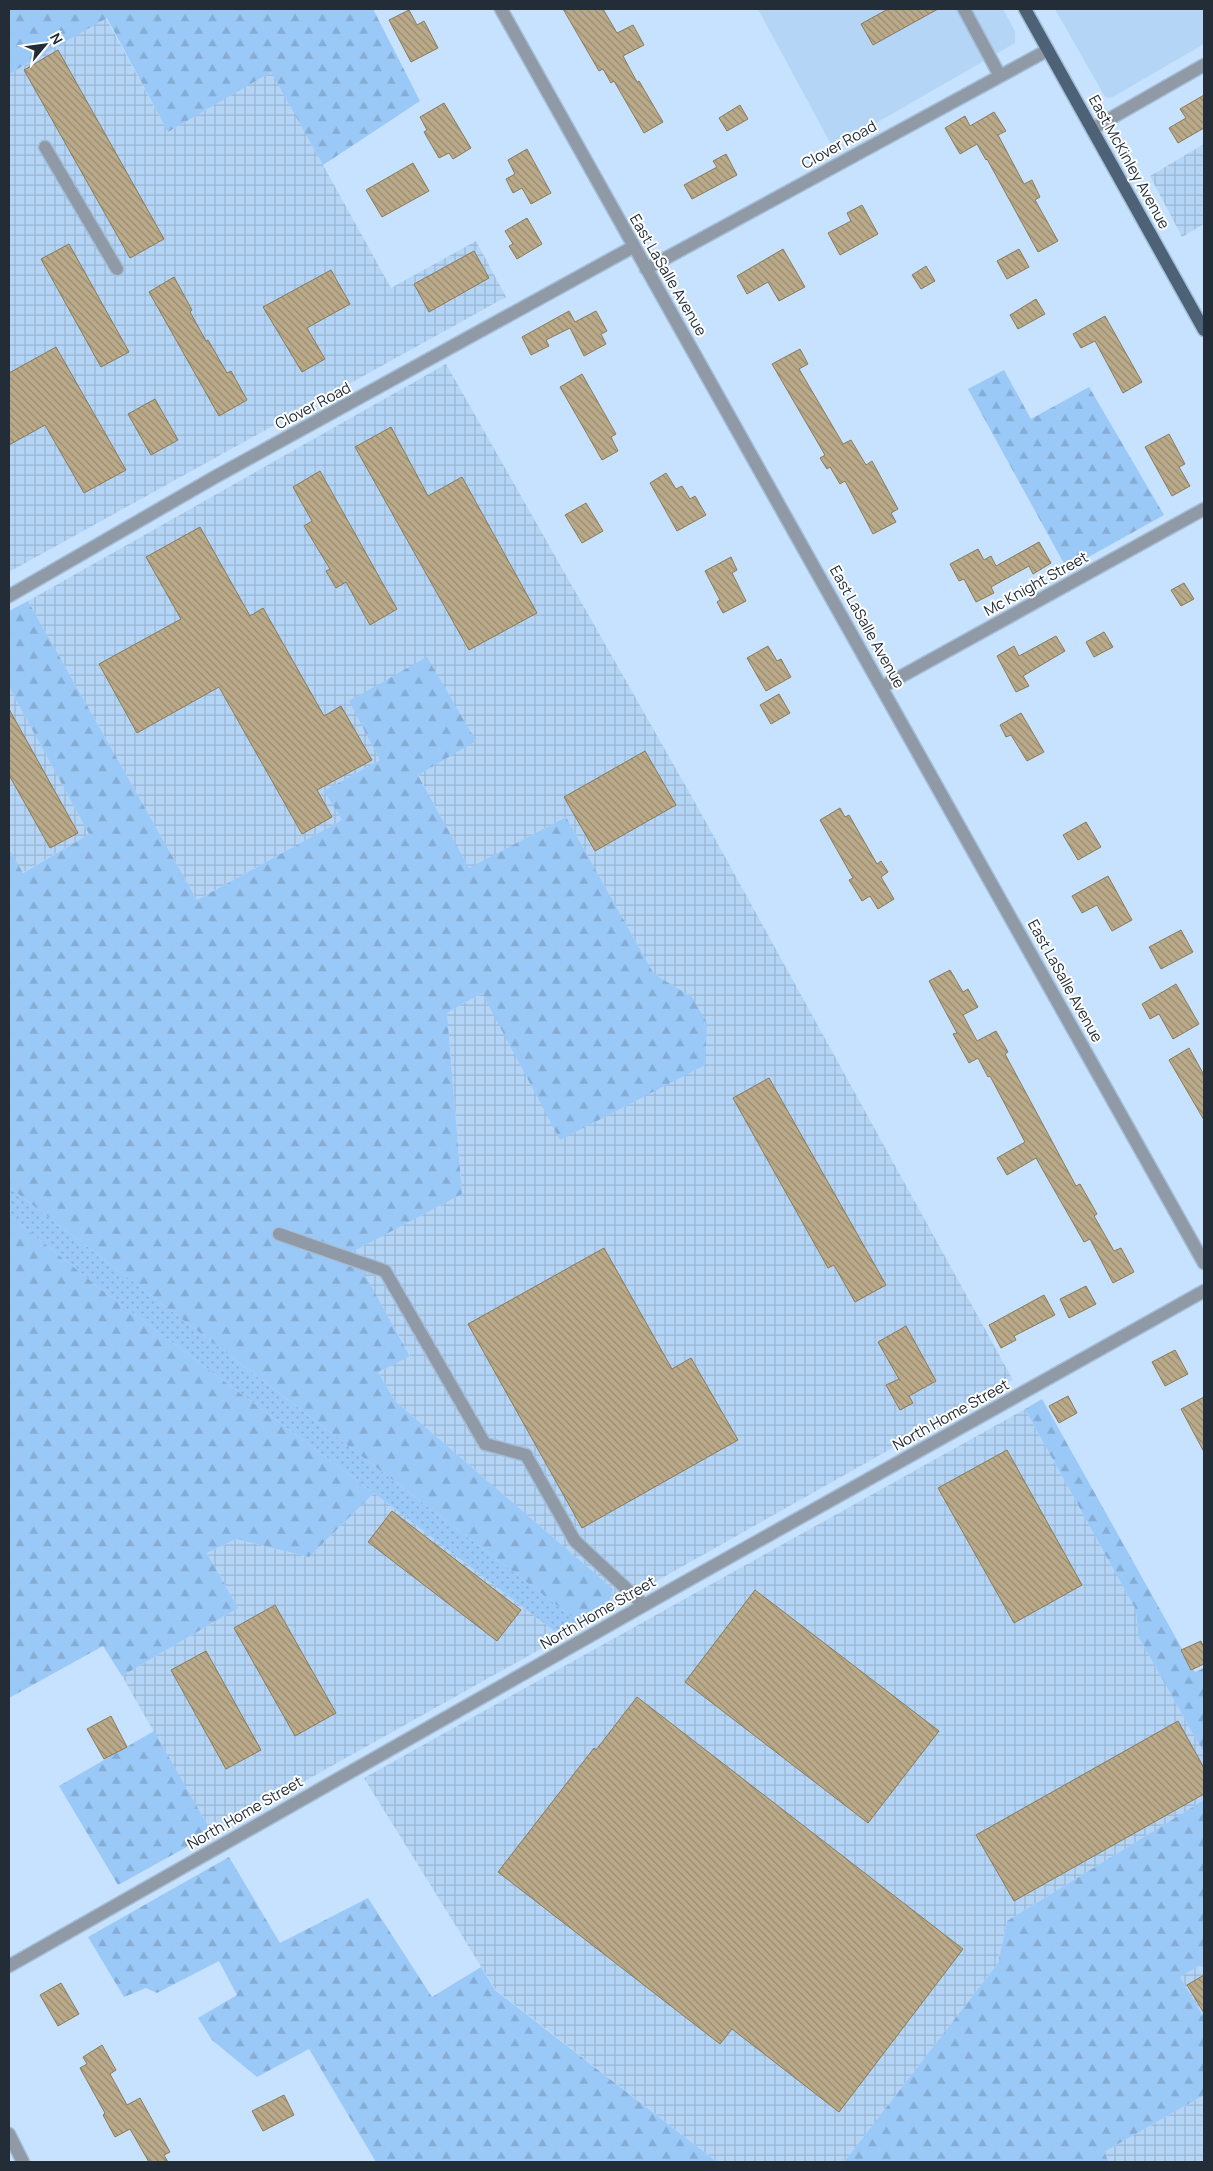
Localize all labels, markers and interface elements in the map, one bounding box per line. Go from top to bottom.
north arrow [20,20,70,70]
text: N [46,29,68,47]
street label: East McKinley Avenue [1084,91,1175,233]
street label: Clover Road [797,115,880,174]
street label: East LaSalle Avenue [625,210,712,340]
street label: Clover Road [271,377,354,434]
street label: Mc Knight Street [980,546,1092,621]
street label: East LaSalle Avenue [825,562,910,692]
street label: East LaSalle Avenue [1023,916,1108,1046]
street label: North Home Street [889,1374,1013,1455]
street label: North Home Street [536,1571,659,1654]
street label: North Home Street [183,1771,306,1854]

